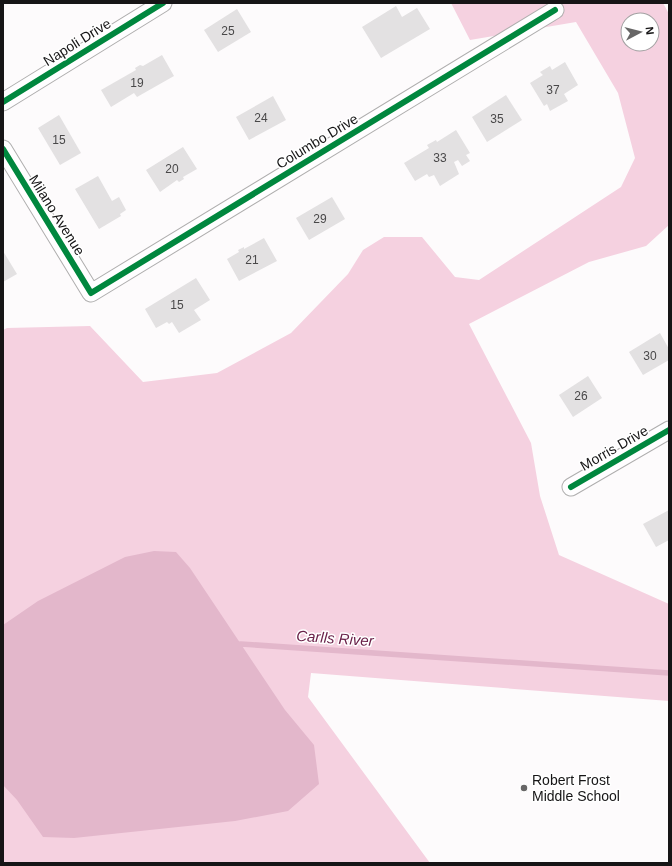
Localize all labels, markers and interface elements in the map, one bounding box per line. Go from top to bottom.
north arrow [620,12,660,52]
street label: Napoli Drive [40,15,114,69]
house number: 25 [221,24,235,38]
text: N [643,26,656,36]
house number: 19 [130,76,144,90]
house number: 37 [546,83,560,97]
street label: Columbo Drive [273,110,361,172]
house number: 24 [254,111,268,125]
house number: 35 [490,112,504,126]
house number: 15 [52,133,66,147]
house number: 33 [433,151,447,165]
house number: 20 [165,162,179,176]
street label: Milano Avenue [26,172,88,258]
house number: 29 [313,212,327,226]
house number: 21 [245,253,259,267]
house number: 15 [170,298,184,312]
house number: 30 [643,349,657,363]
house number: 26 [574,389,588,403]
street label: Morris Drive [577,422,651,474]
water label: Carlls River [296,627,375,649]
place label: Robert Frost Middle School [532,772,620,804]
marker: Robert Frost Middle School [519,783,529,793]

